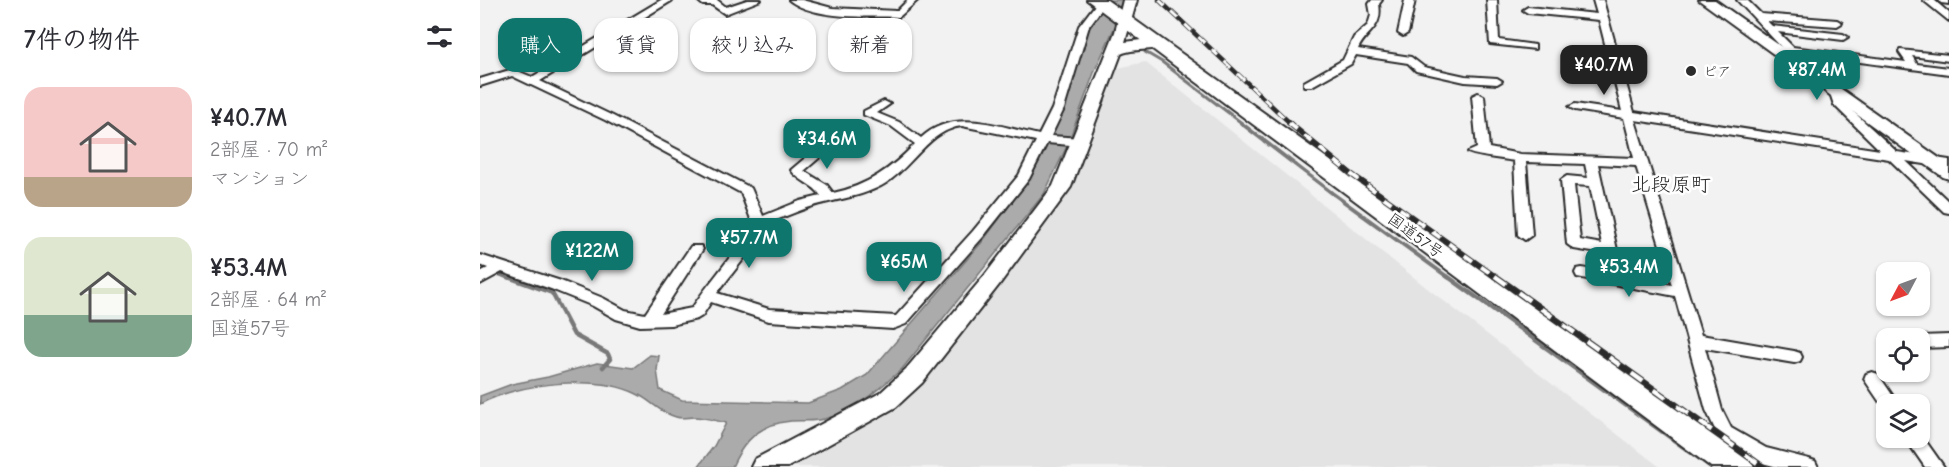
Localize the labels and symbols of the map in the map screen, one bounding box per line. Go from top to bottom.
pin: ¥40.7M [1555,45,1653,96]
pin: ¥87.4M [1768,50,1866,101]
place label: ピア [1703,63,1731,80]
marker: ピア [1684,64,1698,78]
pin: ¥34.6M [778,119,876,170]
district label: 北段原町 [1631,173,1711,196]
street label: 国道57号 [1384,210,1447,262]
pin: ¥57.7M [700,218,798,269]
pin: ¥122M [550,231,634,282]
pin: ¥65M [868,242,940,293]
pin: ¥53.4M [1580,247,1678,298]
north arrow [1876,262,1930,316]

